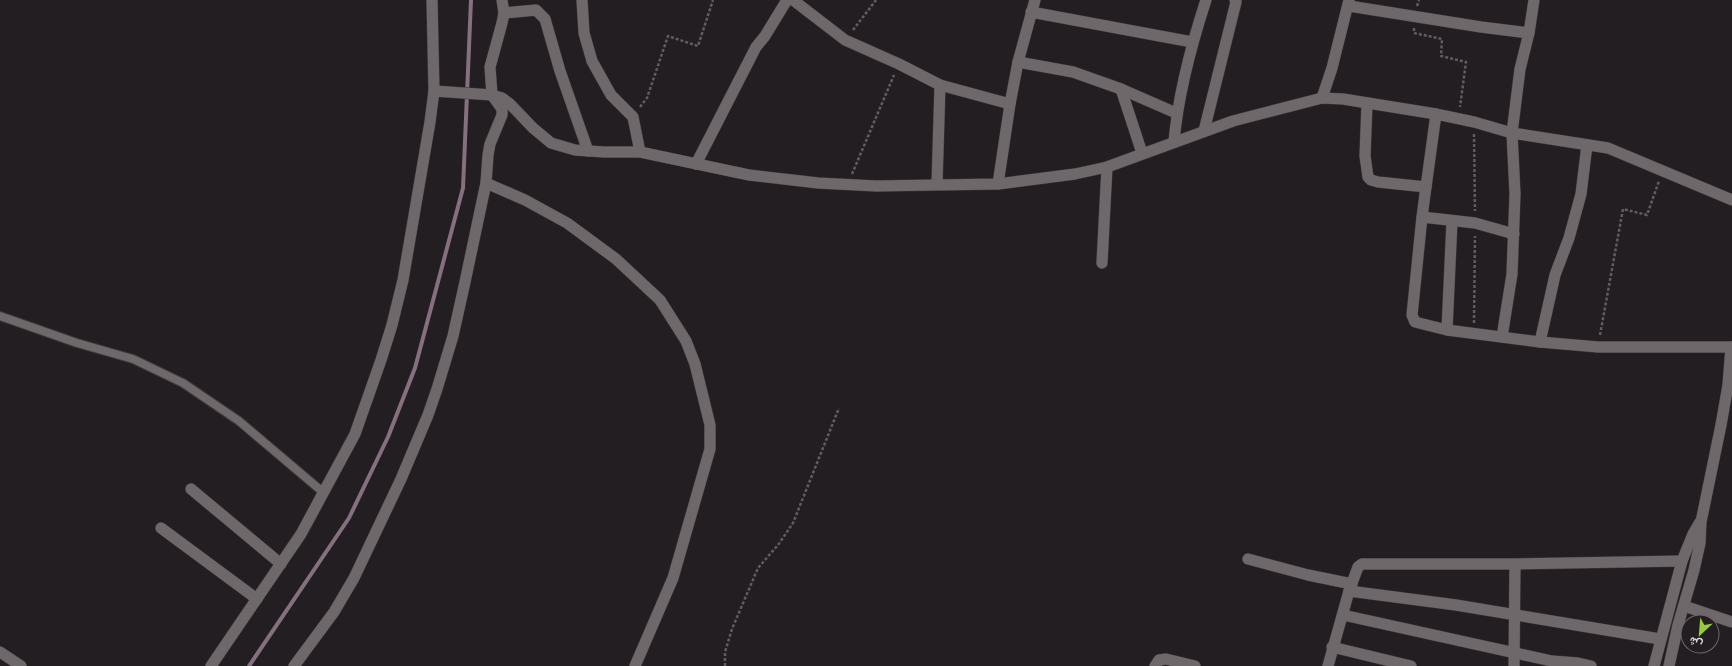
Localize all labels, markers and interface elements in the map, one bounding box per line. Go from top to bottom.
north arrow [1680,614,1720,654]
text: ش [1687,633,1705,652]

